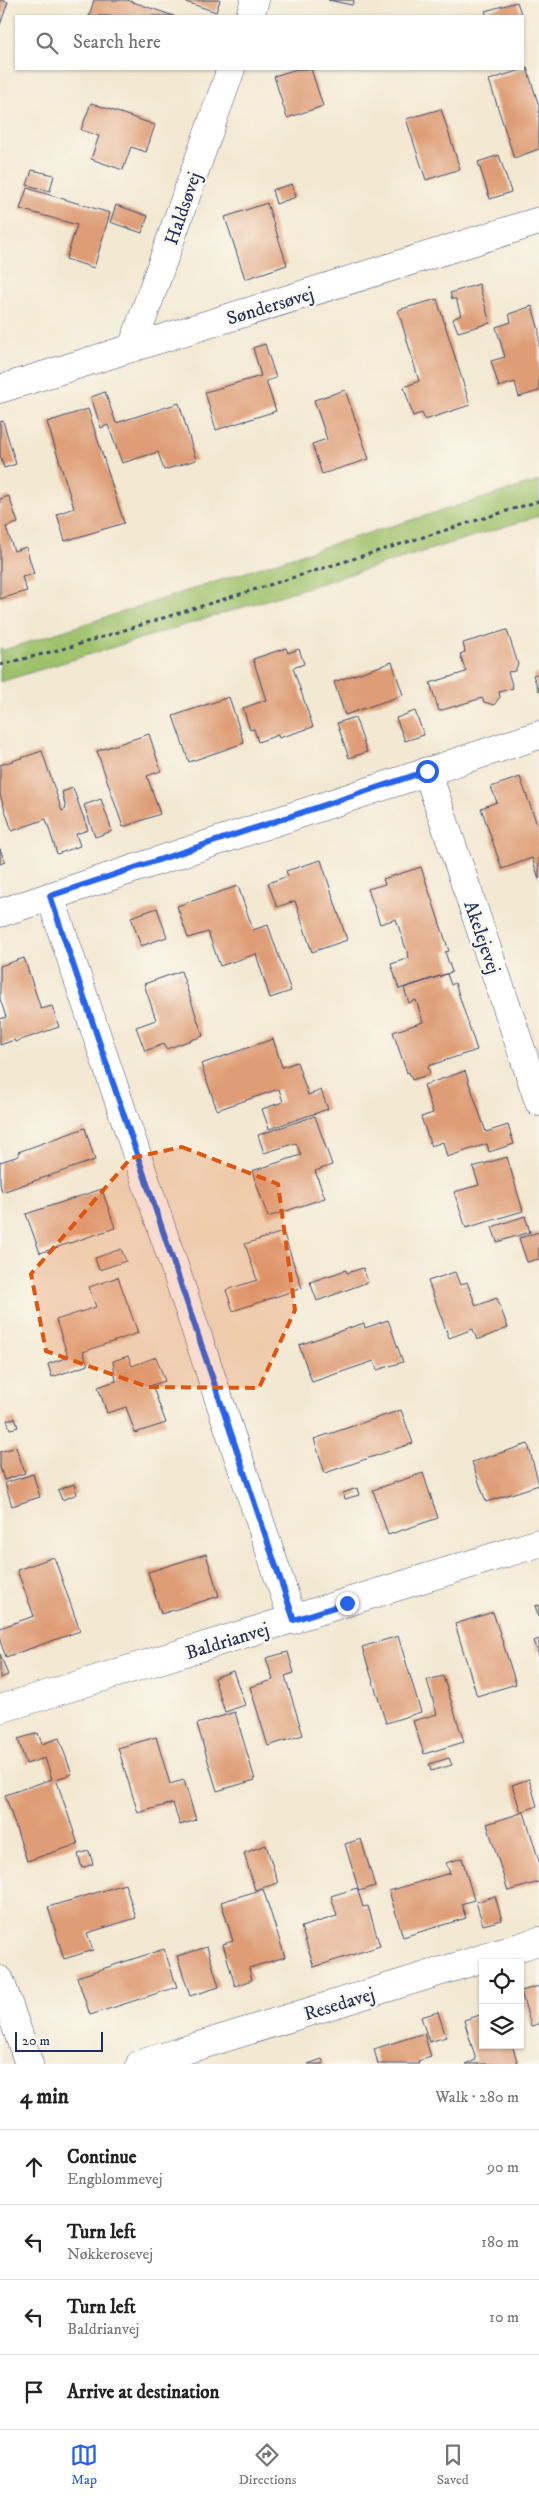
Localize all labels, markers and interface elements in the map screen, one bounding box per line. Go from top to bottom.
search box [15,15,524,70]
icon: search [33,29,61,57]
text: Search here [73,31,161,54]
street label: Haldsøvej [160,169,207,248]
street label: Søndersøvej [224,282,317,331]
route start [416,760,439,783]
street label: Akelejevej [458,898,505,977]
route end [336,1592,359,1615]
street label: Baldrianvej [183,1618,272,1665]
map controls [479,1959,524,2049]
button: locate [479,1959,524,2004]
street label: Resedavej [301,1983,378,2026]
button: layers [479,2004,524,2049]
scale bar [15,2029,102,2052]
text: 20 m [22,2032,50,2050]
text: 4 min [20,2084,69,2110]
text: Walk · 280 m [435,2087,519,2107]
text: Continue [67,2146,137,2169]
icon: ahead [20,2153,48,2181]
text: 90 m [487,2157,519,2177]
text: Engblommevej [67,2169,163,2189]
text: Turn left [67,2221,136,2244]
icon: left [20,2228,48,2256]
text: 180 m [481,2232,519,2252]
text: Nøkkerosevej [67,2244,153,2264]
text: Turn left [67,2296,136,2319]
icon: left [20,2303,48,2331]
text: 10 m [489,2307,519,2327]
text: Baldrianvej [67,2319,139,2339]
icon: arrive [20,2378,48,2406]
text: Arrive at destination [67,2381,219,2404]
tab: Map [70,2441,98,2489]
tab: Directions [238,2441,296,2489]
tab: Saved [437,2441,469,2489]

